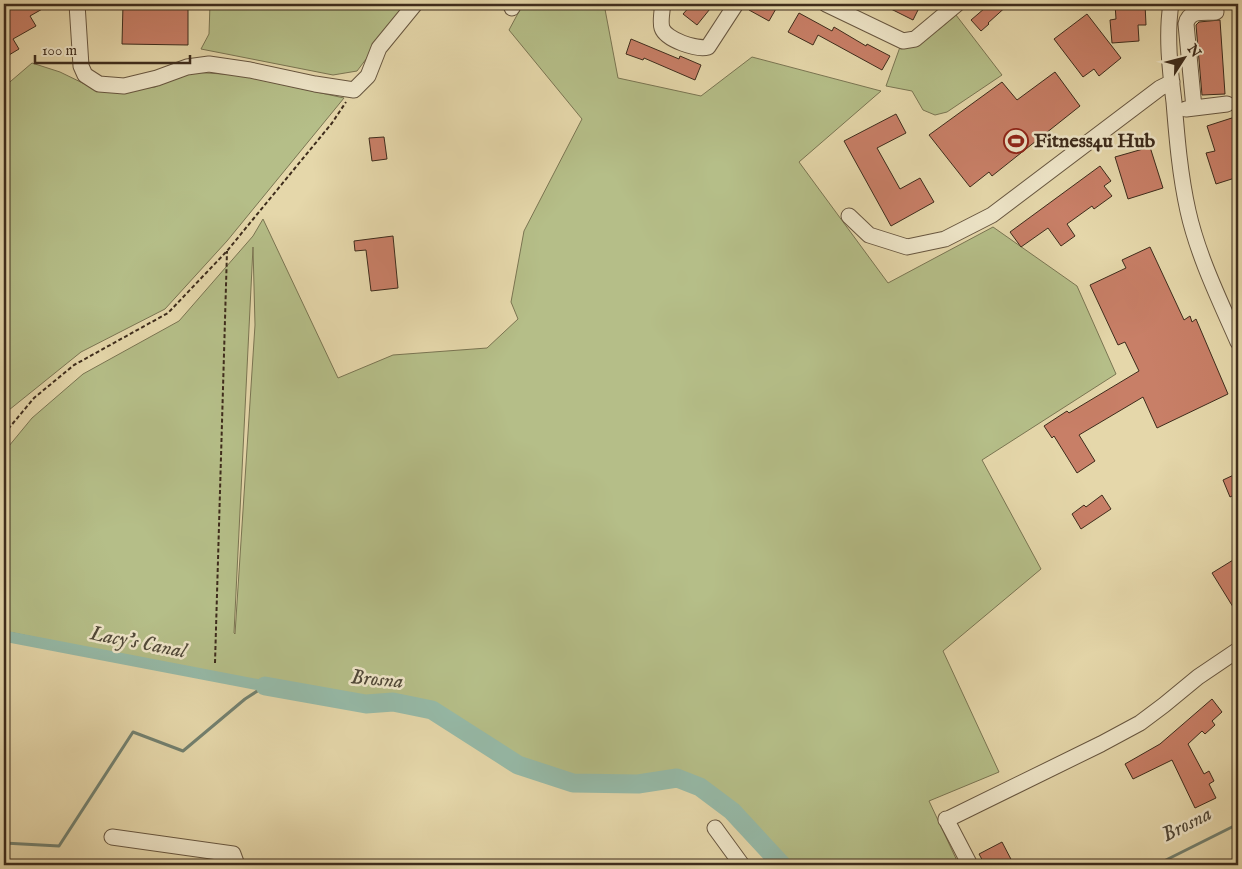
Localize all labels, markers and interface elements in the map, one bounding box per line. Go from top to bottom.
scale bar [35,32,190,64]
north arrow [1160,32,1210,82]
text: N [1182,40,1205,61]
text: 100 m [42,41,78,60]
sports icon: Fitness4u Hub [1003,128,1029,154]
place label: Fitness4u Hub [1034,129,1156,154]
water label: Lacy's Canal [87,620,190,666]
water label: Brosna [349,664,405,696]
water label: Brosna [1157,801,1217,849]

